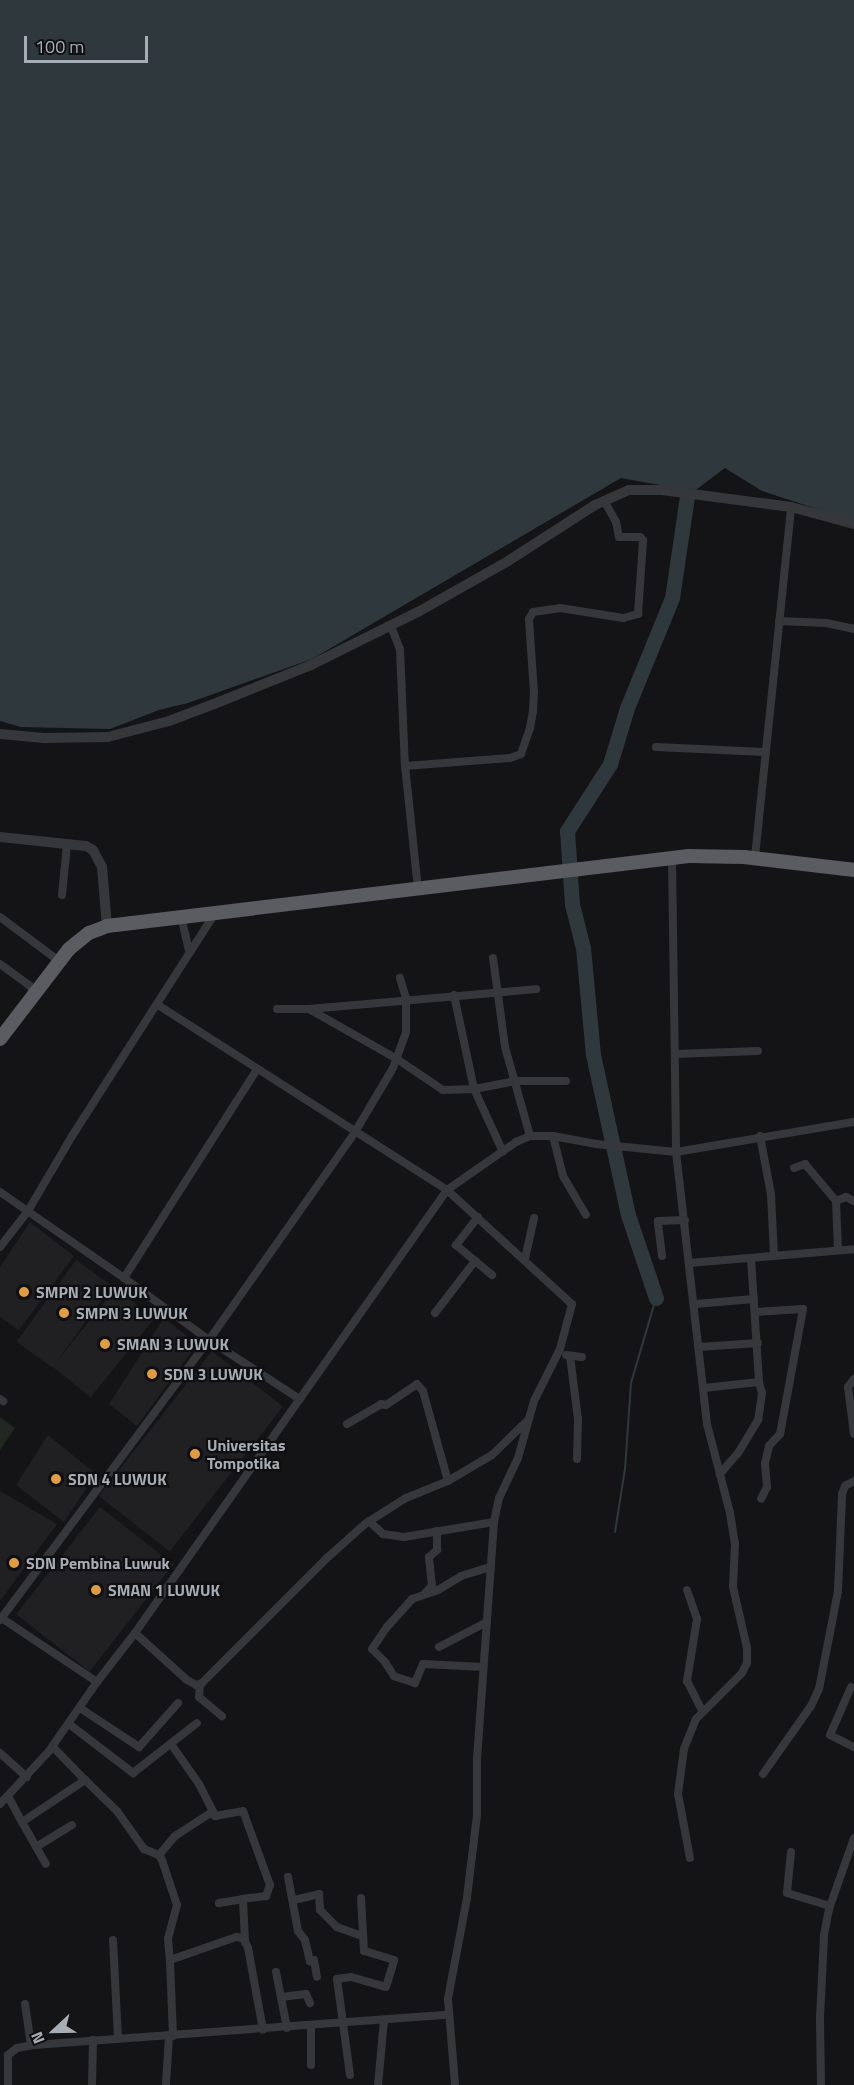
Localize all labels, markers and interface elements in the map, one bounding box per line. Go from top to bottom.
scale bar [27,24,152,62]
text: 100 m [35,33,84,60]
place label: SMPN 2 LUWUK [36,1282,148,1302]
marker: SMPN 2 LUWUK [17,1285,31,1299]
place label: SMPN 3 LUWUK [76,1303,188,1323]
marker: SMPN 3 LUWUK [57,1306,71,1320]
place label: SMAN 3 LUWUK [117,1334,229,1354]
marker: SMAN 3 LUWUK [98,1337,112,1351]
place label: SDN 3 LUWUK [164,1364,263,1384]
marker: SDN 3 LUWUK [145,1367,159,1381]
place label: Universitas Tompotika [207,1435,286,1473]
marker: Universitas Tompotika [188,1447,202,1461]
place label: SDN 4 LUWUK [68,1469,167,1489]
marker: SDN 4 LUWUK [49,1472,63,1486]
place label: SDN Pembina Luwuk [26,1553,170,1573]
marker: SDN Pembina Luwuk [7,1556,21,1570]
place label: SMAN 1 LUWUK [108,1580,220,1600]
marker: SMAN 1 LUWUK [89,1583,103,1597]
north arrow [24,2001,84,2061]
text: N [24,2028,51,2047]

